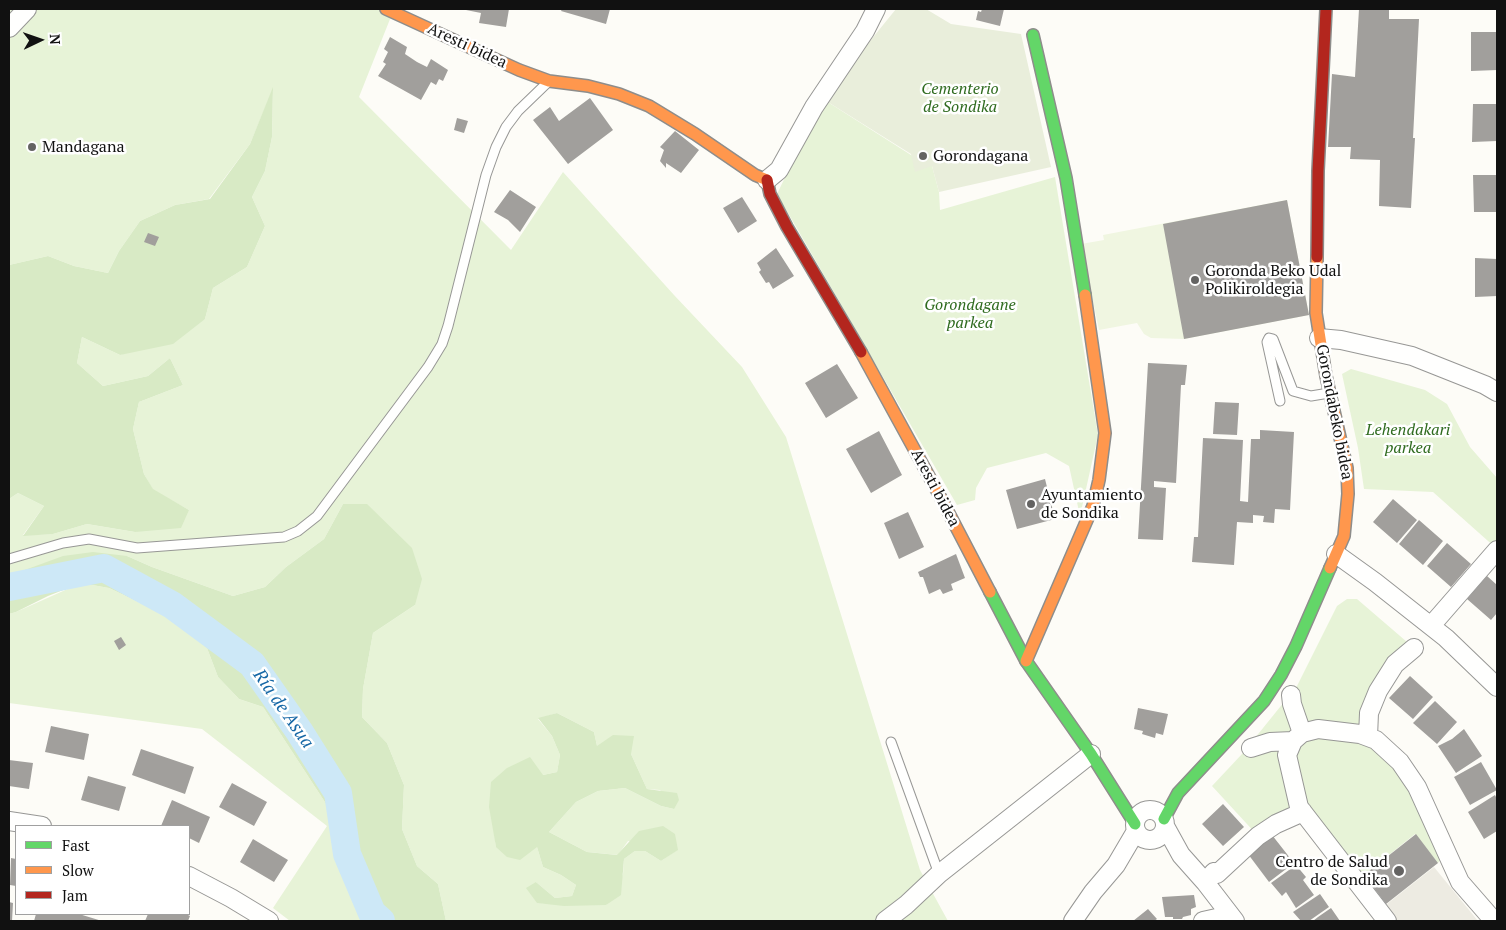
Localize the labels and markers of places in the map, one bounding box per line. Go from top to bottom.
place label: Mandagana [42,137,124,157]
marker: Mandagana [26,141,38,153]
place label: Gorondagana [933,146,1028,166]
marker: Gorondagana [917,150,929,162]
place label: Goronda Beko Udal Polikiroldegia [1205,261,1341,299]
marker: Goronda Beko Udal Polikiroldegia [1189,274,1201,286]
place label: Ayuntamiento de Sondika [1041,485,1143,523]
marker: Ayuntamiento de Sondika [1025,498,1037,510]
place label: Centro de Salud de Sondika [1275,852,1388,890]
marker: Centro de Salud de Sondika [1392,864,1406,878]

